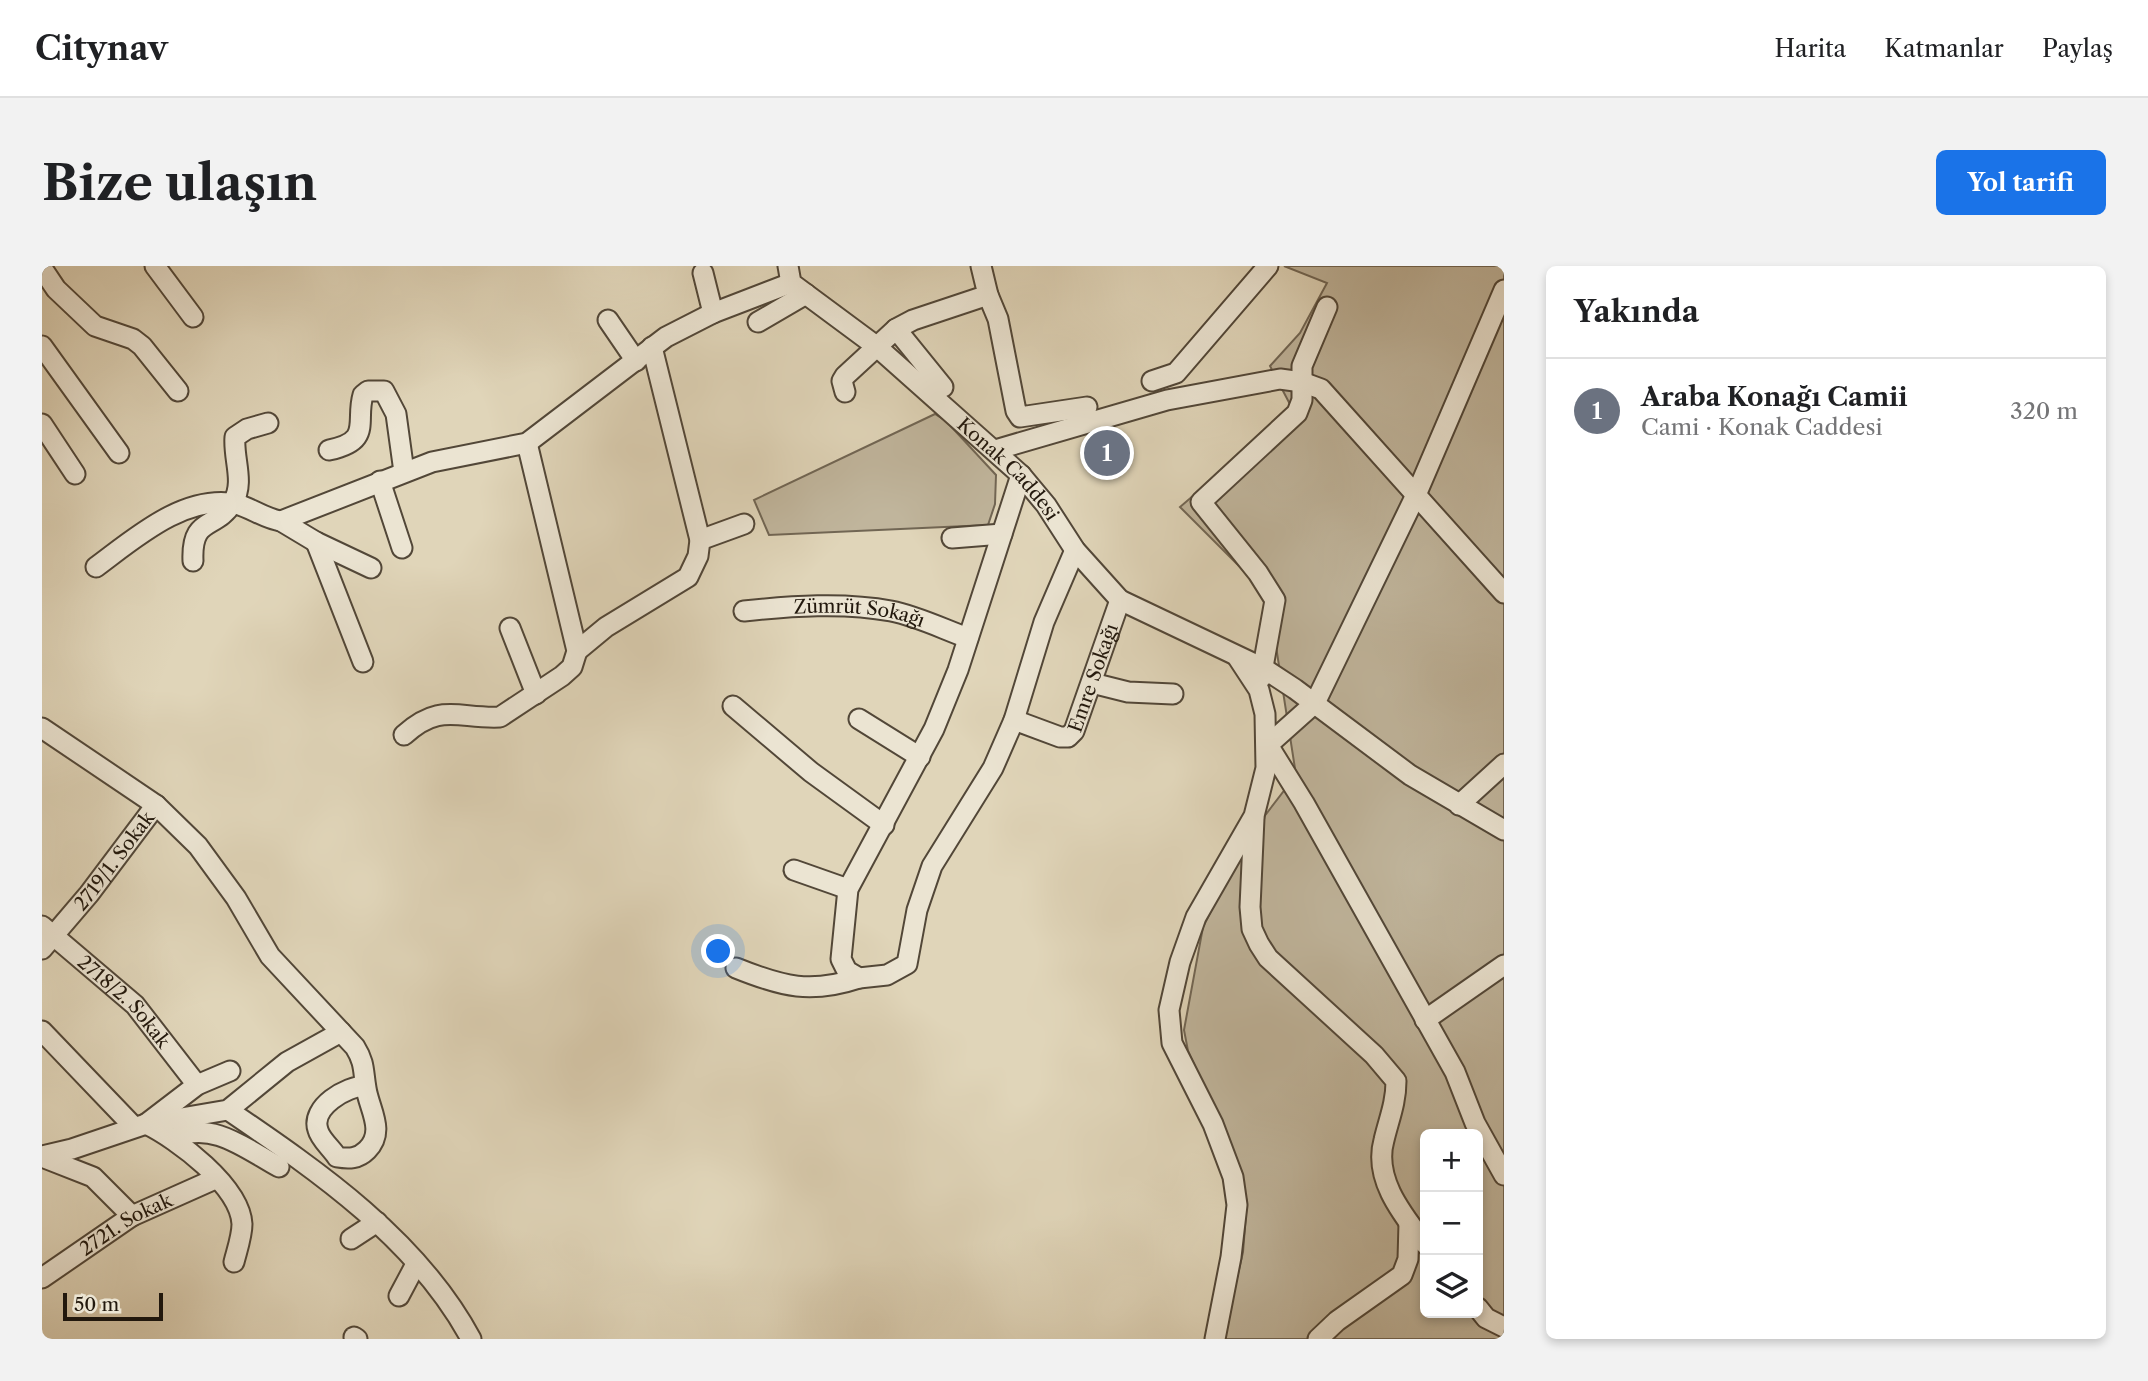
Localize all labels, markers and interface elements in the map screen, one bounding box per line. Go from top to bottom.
text: Citynav [35,28,168,69]
text: Harita [1775,34,1846,63]
text: Katmanlar [1884,34,2004,63]
text: Paylaş [2042,34,2113,63]
button: Yol tarifi [1936,150,2106,215]
text: Bize ulaşın [42,152,317,213]
text: Yakında [1574,293,1699,330]
text: Araba Konağı Camii [1641,381,1908,413]
text: 1 [1592,397,1602,425]
text: 320 m [2010,397,2078,425]
street label: Konak Caddesi [953,412,1064,525]
text: Cami · Konak Caddesi [1641,413,1882,441]
pin: 1 [1084,427,1130,479]
street label: Zümrüt Sokağı [793,594,928,632]
street label: Emre Sokağı [1063,620,1122,735]
street label: 2719/1. Sokak [69,806,159,915]
your location [701,934,735,968]
street label: 2718/2. Sokak [73,950,176,1053]
map controls [1420,1129,1483,1318]
button: + [1420,1129,1483,1192]
street label: 2721. Sokak [75,1188,177,1260]
button: − [1420,1192,1483,1255]
button: layers [1420,1255,1483,1318]
scale bar [63,1290,163,1322]
text: 50 m [74,1293,119,1316]

